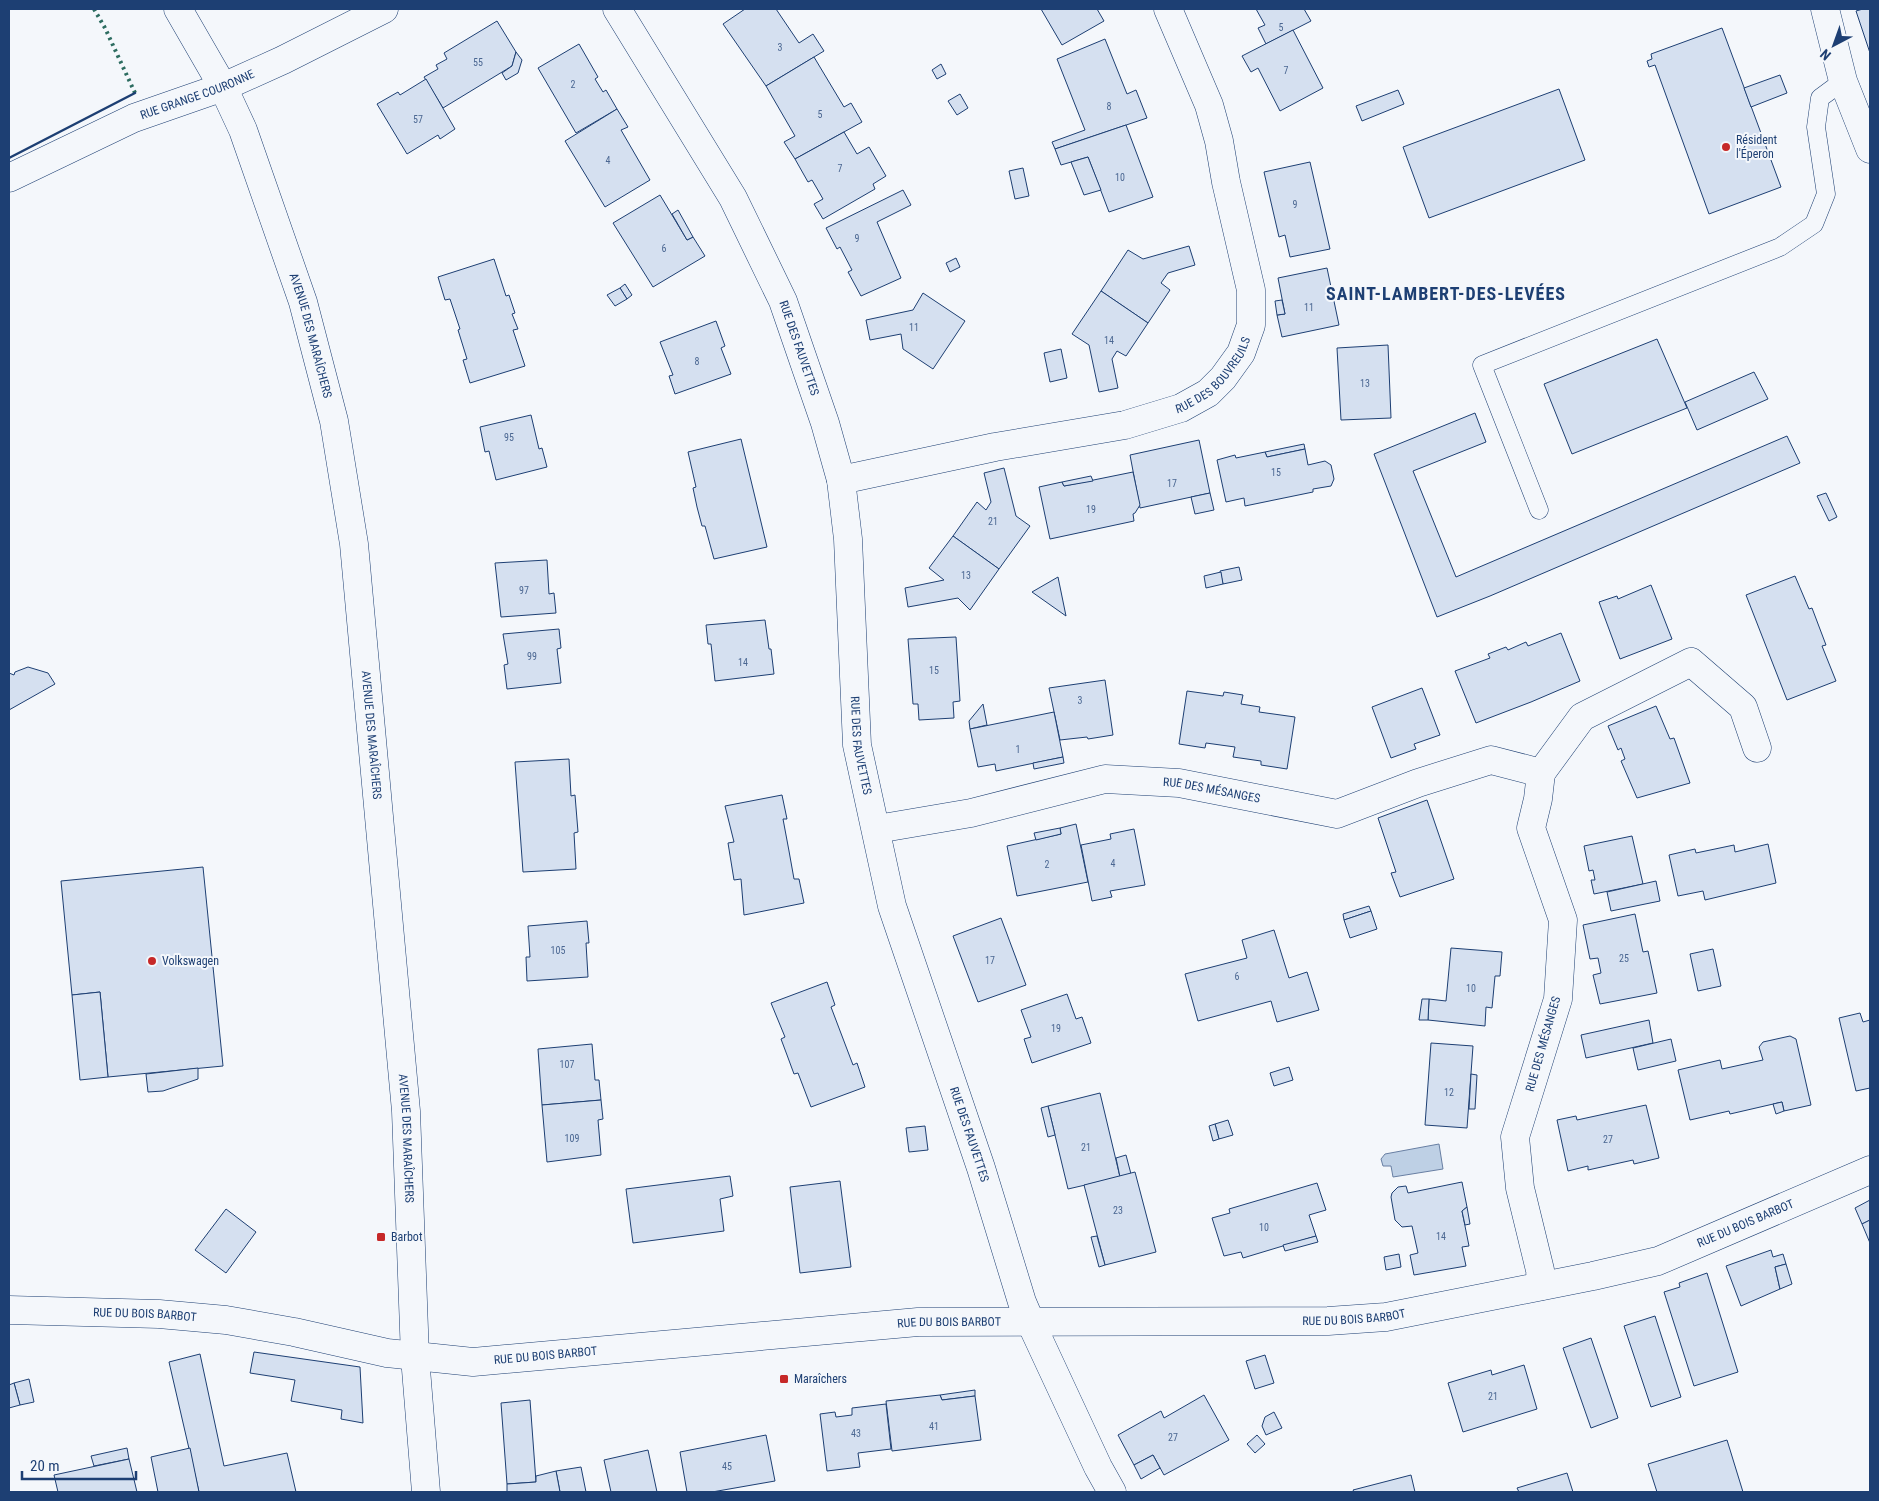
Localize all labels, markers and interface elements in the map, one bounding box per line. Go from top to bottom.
north arrow [1809,20,1859,70]
house number: 5 [1279,22,1284,33]
house number: 3 [778,42,783,53]
text: N [1817,46,1834,64]
house number: 55 [473,57,483,68]
house number: 7 [1284,65,1289,76]
street label: RUE GRANGE COURONNE [138,67,256,122]
house number: 2 [571,79,576,90]
house number: 8 [1107,101,1112,112]
house number: 5 [818,109,823,120]
house number: 57 [413,114,423,125]
place label: Résident l'Éperon [1736,133,1778,161]
marker: Résident l'Éperon [1720,141,1732,153]
house number: 4 [606,155,611,166]
house number: 7 [838,163,843,174]
house number: 10 [1115,172,1125,183]
house number: 9 [1293,199,1298,210]
house number: 9 [855,233,860,244]
house number: 6 [662,243,667,254]
street label: AVENUE DES MARAÎCHERS [286,271,335,399]
district label: SAINT-LAMBERT-DES-LEVÉES [1326,283,1566,304]
street label: RUE DES FAUVETTES [776,299,822,397]
house number: 11 [1304,302,1314,313]
house number: 11 [909,322,919,333]
house number: 14 [1104,335,1114,346]
street label: RUE DES BOUVREUILS [1174,335,1253,416]
house number: 8 [695,356,700,367]
house number: 13 [1360,378,1370,389]
house number: 95 [504,432,514,443]
house number: 15 [1271,467,1281,478]
house number: 17 [1167,478,1177,489]
house number: 19 [1086,504,1096,515]
house number: 21 [988,516,998,527]
house number: 13 [961,570,971,581]
house number: 97 [519,585,529,596]
house number: 99 [527,651,537,662]
house number: 14 [738,657,748,668]
house number: 15 [929,665,939,676]
street label: AVENUE DES MARAÎCHERS [359,670,384,800]
house number: 3 [1078,695,1083,706]
street label: RUE DES FAUVETTES [848,696,875,796]
house number: 1 [1016,744,1020,755]
street label: RUE DES MÉSANGES [1163,775,1261,806]
house number: 4 [1111,858,1116,869]
house number: 2 [1045,859,1050,870]
house number: 105 [551,945,565,956]
house number: 25 [1619,953,1629,964]
place label: Volkswagen [162,954,219,968]
marker: Volkswagen [146,955,158,967]
house number: 17 [985,955,995,966]
house number: 6 [1235,971,1240,982]
house number: 10 [1466,983,1476,994]
street label: RUE DES MÉSANGES [1522,994,1563,1093]
house number: 19 [1051,1023,1061,1034]
house number: 107 [560,1059,574,1070]
street label: AVENUE DES MARAÎCHERS [396,1073,416,1203]
street label: RUE DES FAUVETTES [947,1085,992,1184]
house number: 12 [1444,1087,1454,1098]
house number: 109 [565,1133,579,1144]
house number: 27 [1603,1134,1613,1145]
house number: 21 [1081,1142,1091,1153]
street label: RUE DU BOIS BARBOT [1695,1197,1796,1250]
house number: 23 [1113,1205,1123,1216]
house number: 10 [1259,1222,1269,1233]
place label: Barbot [391,1230,423,1244]
marker: Barbot [375,1231,387,1243]
house number: 14 [1436,1231,1446,1242]
street label: RUE DU BOIS BARBOT [93,1305,197,1324]
street label: RUE DU BOIS BARBOT [1302,1306,1407,1328]
street label: RUE DU BOIS BARBOT [897,1315,1001,1331]
street label: RUE DU BOIS BARBOT [493,1344,598,1367]
place label: Maraîchers [794,1372,847,1386]
marker: Maraîchers [778,1373,790,1385]
house number: 21 [1488,1391,1498,1402]
house number: 41 [929,1421,939,1432]
house number: 43 [851,1428,861,1439]
house number: 27 [1168,1432,1178,1443]
scale bar [22,1448,136,1480]
text: 20 m [30,1457,60,1475]
house number: 45 [722,1461,732,1472]

